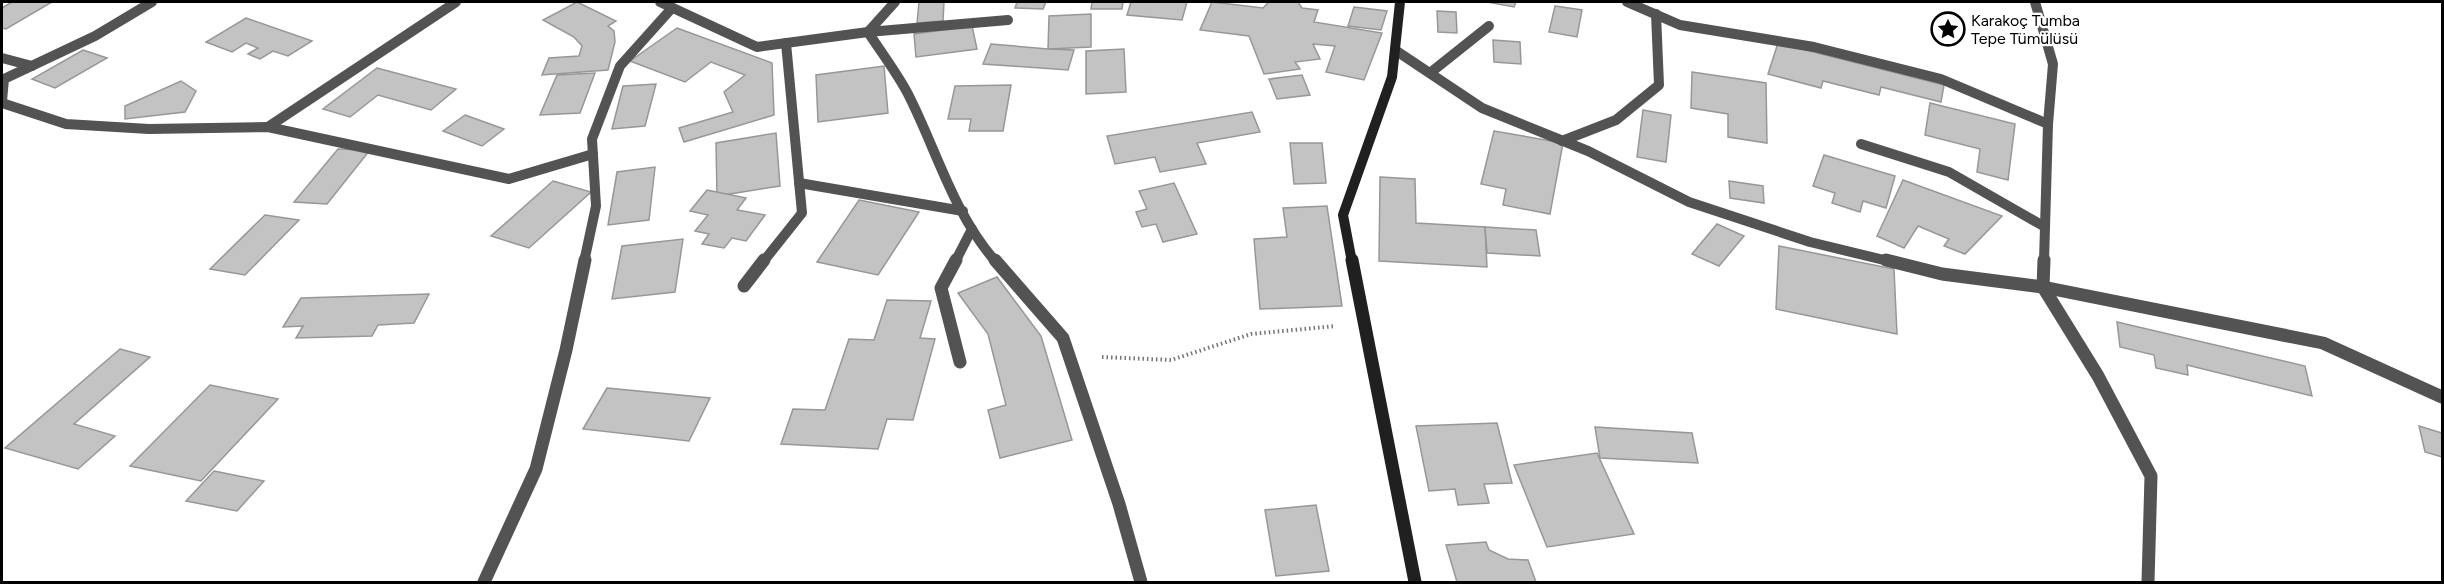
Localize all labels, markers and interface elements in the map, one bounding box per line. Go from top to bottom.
place icon: Karakoç Tumba Tepe Tümülüsü [1930,11,1966,47]
place label: Karakoç Tumba Tepe Tümülüsü [1971,11,2080,48]

